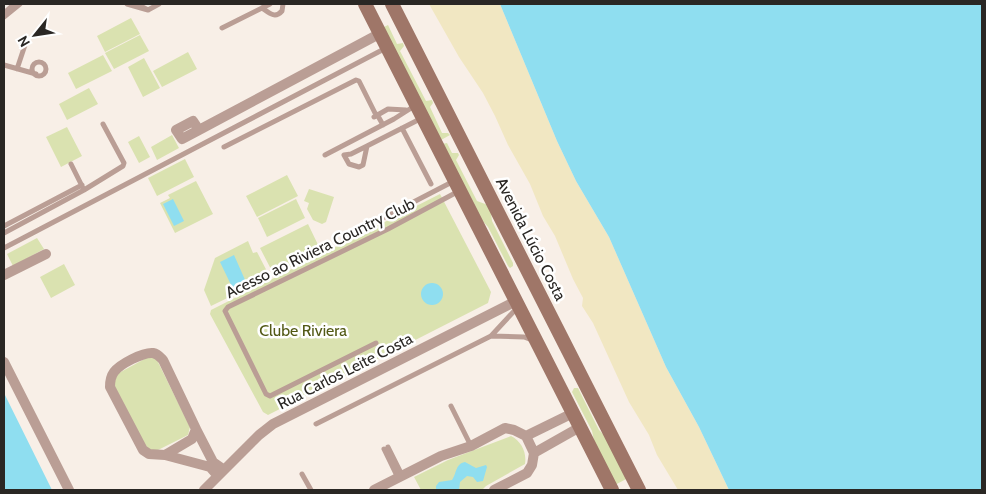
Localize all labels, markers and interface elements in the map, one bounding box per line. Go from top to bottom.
north arrow [10,10,60,60]
text: N [13,33,34,50]
street label: Avenida Lúcio Costa [492,174,570,304]
street label: Acesso ao Riviera Country Club [222,194,418,302]
park label: Clube Riviera [259,321,347,340]
street label: Rua Carlos Leite Costa [274,329,416,413]

